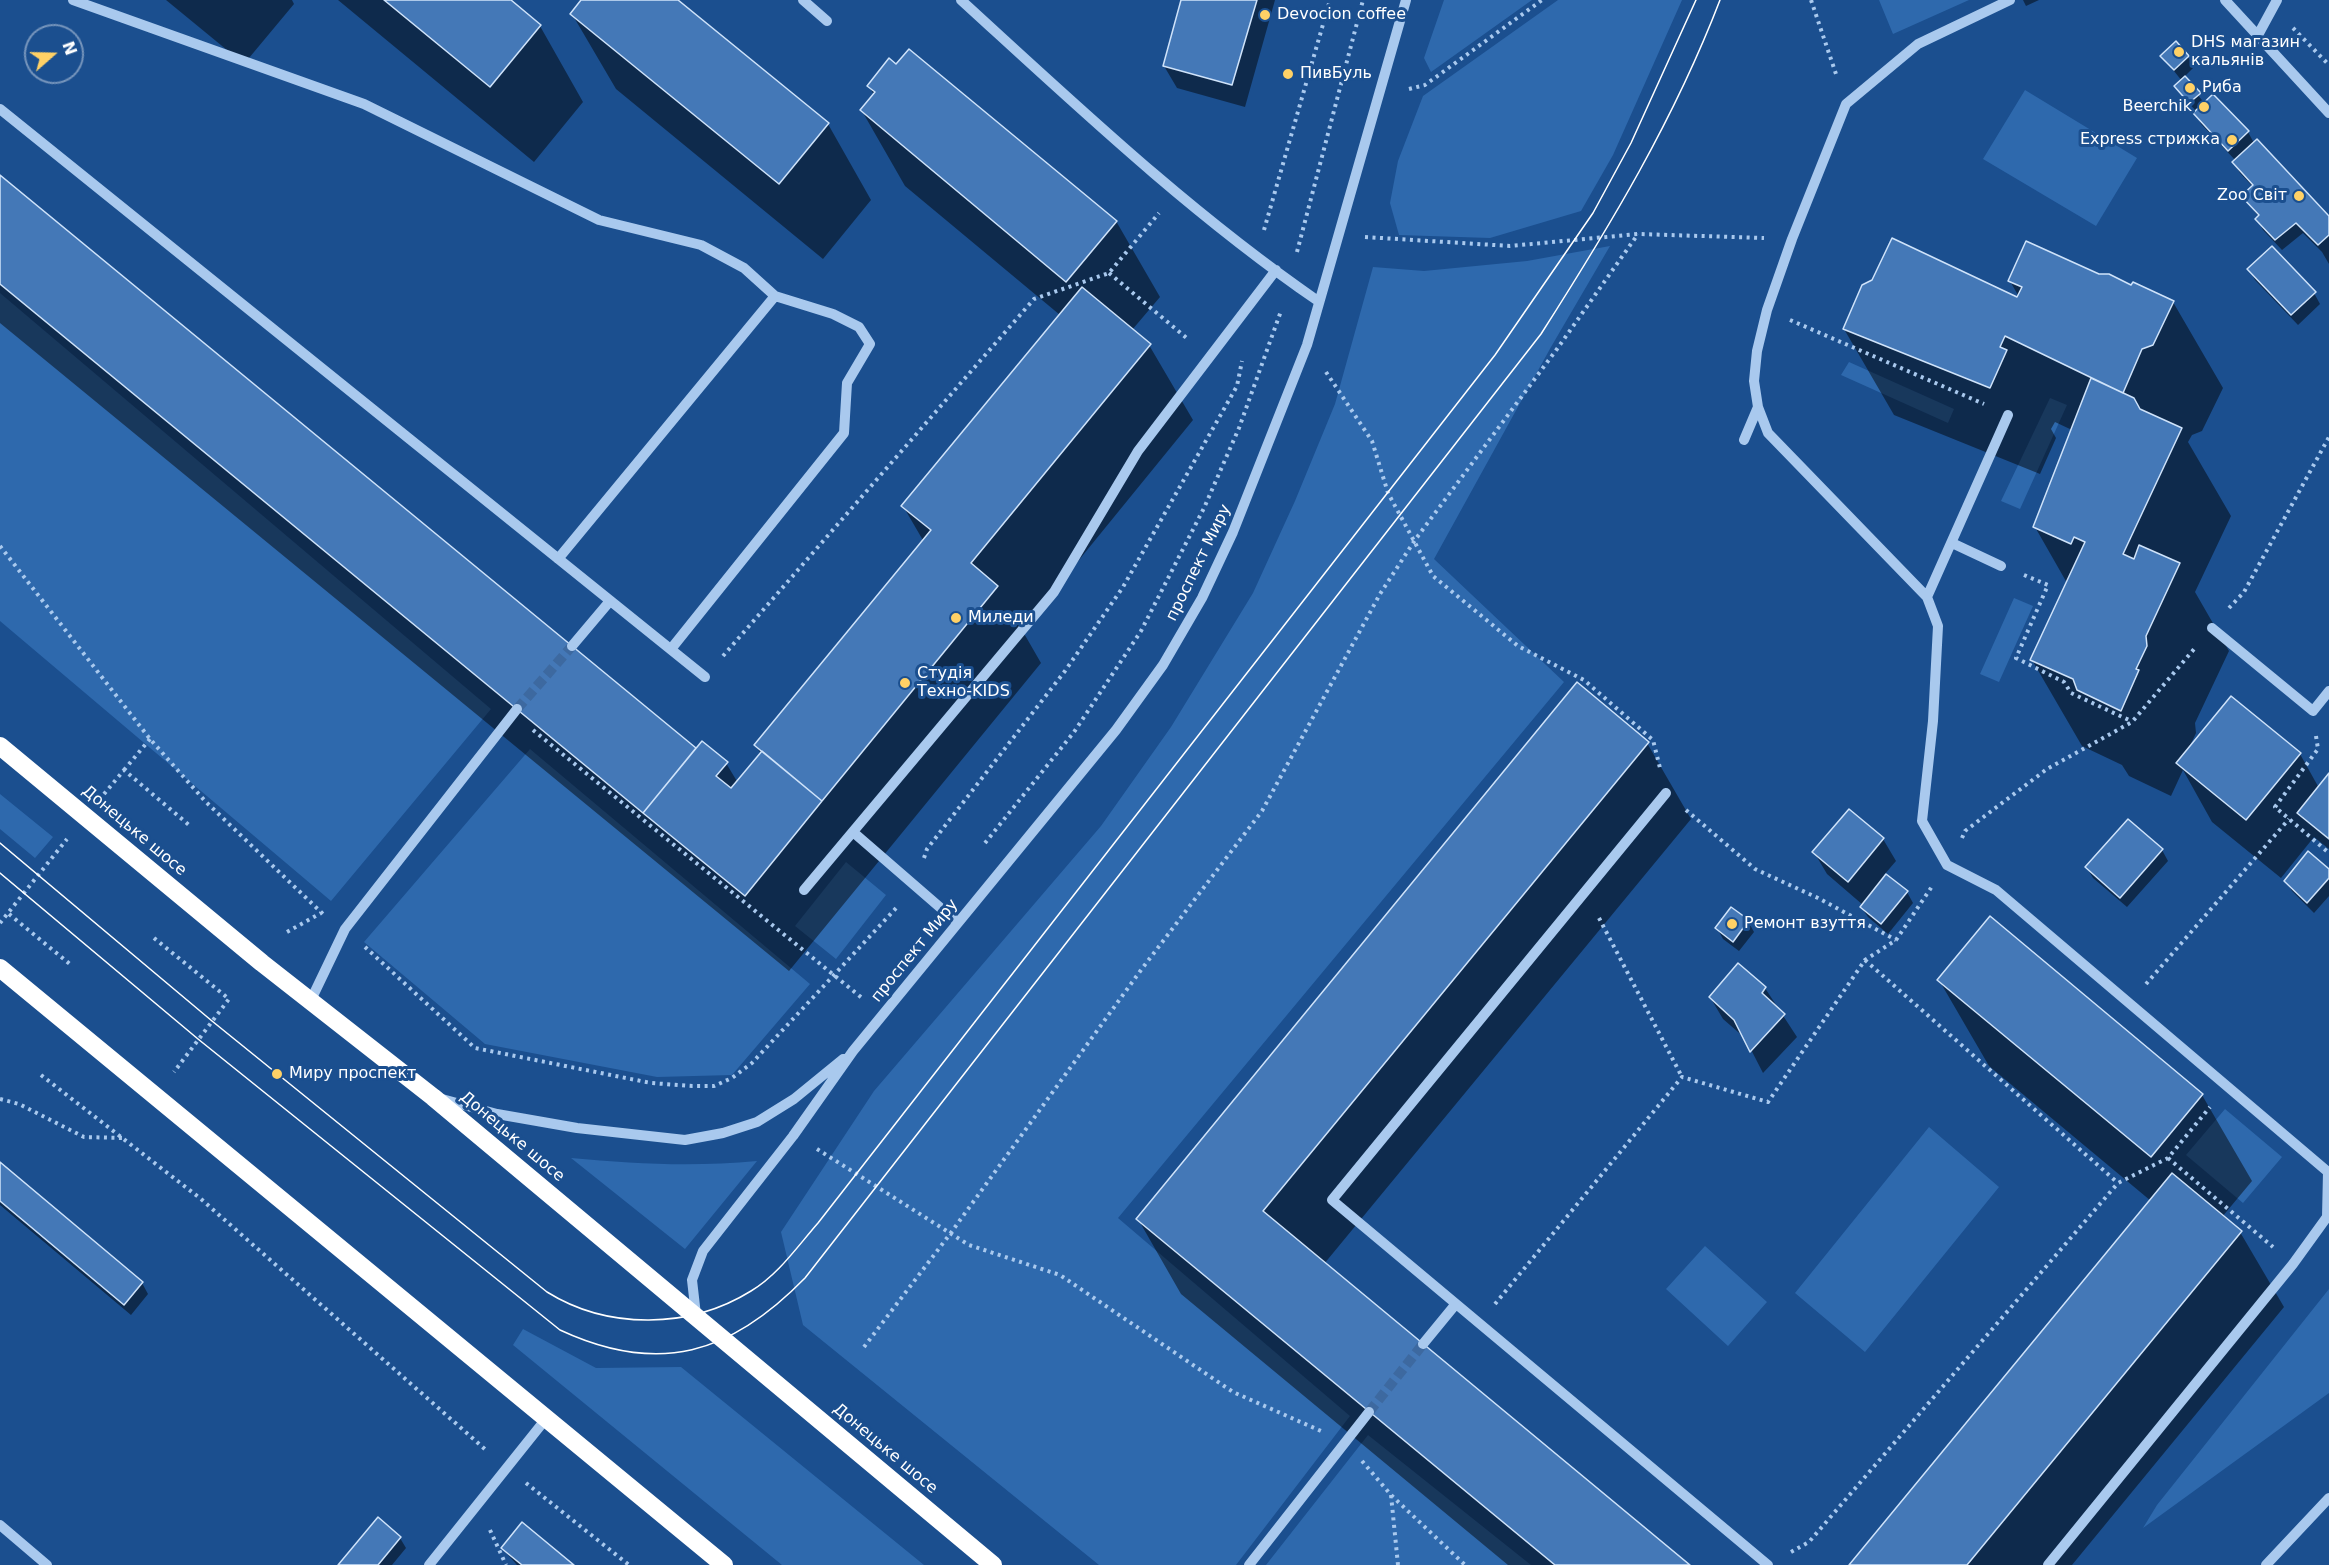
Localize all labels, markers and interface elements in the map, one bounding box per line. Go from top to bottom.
place label: Devocion coffee [1277,5,1406,25]
marker: Devocion coffee [1258,8,1272,22]
north arrow [24,24,84,84]
place label: DHS магазин кальянів [2191,33,2300,71]
text: N [58,39,81,58]
marker: DHS магазин кальянів [2172,45,2186,59]
place label: ПивБуль [1300,64,1372,84]
marker: ПивБуль [1281,67,1295,81]
place label: Риба [2202,78,2242,98]
marker: Риба [2183,81,2197,95]
place label: Beerchik [2122,97,2192,117]
marker: Beerchik [2197,100,2211,114]
place label: Express стрижка [2080,130,2220,150]
marker: Express стрижка [2225,133,2239,147]
place label: Zoo Світ [2217,186,2287,206]
marker: Zoo Світ [2292,189,2306,203]
street label: проспект Миру [1162,502,1236,624]
place label: Миледи [968,608,1034,628]
marker: Миледи [949,611,963,625]
place label: Студія Техно-KIDS [917,664,1010,702]
marker: Студія Техно-KIDS [898,676,912,690]
street label: Донецьке шосе [78,782,190,880]
street label: проспект Миру [867,895,963,1007]
place label: Ремонт взуття [1744,914,1866,934]
marker: Ремонт взуття [1725,917,1739,931]
place label: Миру проспект [289,1064,416,1084]
marker: Миру проспект [270,1067,284,1081]
street label: Донецьке шосе [456,1088,568,1186]
street label: Донецьке шосе [829,1400,941,1498]

